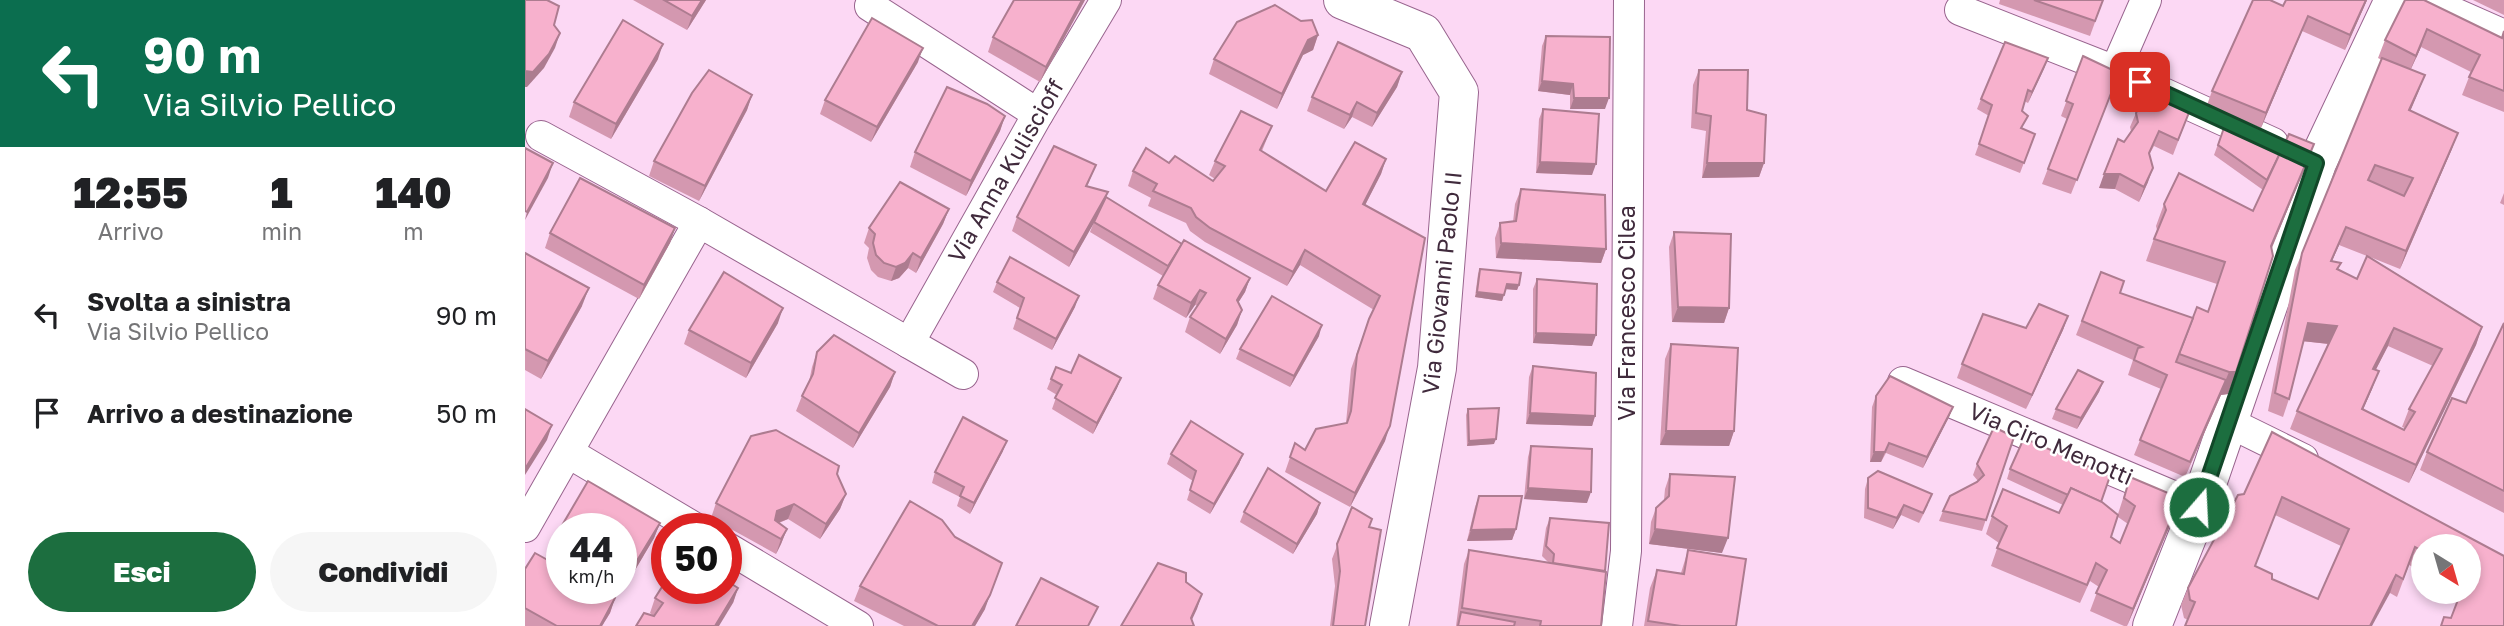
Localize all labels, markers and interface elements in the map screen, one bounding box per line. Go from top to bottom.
text: 90 m [143,25,261,84]
icon: left [28,28,119,119]
pin [2110,52,2170,112]
icon: arrive [2121,63,2159,101]
street label: Via Anna Kuliscioff [941,74,1069,267]
text: Via Silvio Pellico [143,85,396,123]
text: 12:55 [73,167,188,217]
text: 1 [271,167,293,217]
text: 140 [375,167,452,217]
street label: Via Giovanni Paolo II [1415,170,1467,396]
street label: Via Francesco Cilea [1612,205,1640,421]
text: Arrivo [98,217,164,245]
text: min [261,217,302,245]
text: m [403,217,424,245]
text: Svolta a sinistra [87,286,291,317]
icon: left [28,296,66,334]
text: 90 m [436,300,497,331]
text: Via Silvio Pellico [87,317,269,345]
icon: arrive [28,394,66,432]
street label: Via Ciro Menotti [1965,396,2138,490]
text: Arrivo a destinazione [87,398,353,429]
text: 50 m [436,398,497,429]
position arrow [2162,470,2236,544]
speed limit sign: 50 [651,513,742,604]
text: 44 [570,528,613,570]
button: Esci [28,532,256,612]
button: Condividi [270,532,497,612]
north arrow [2411,534,2481,604]
map controls [2411,534,2481,604]
text: km/h [569,565,614,587]

